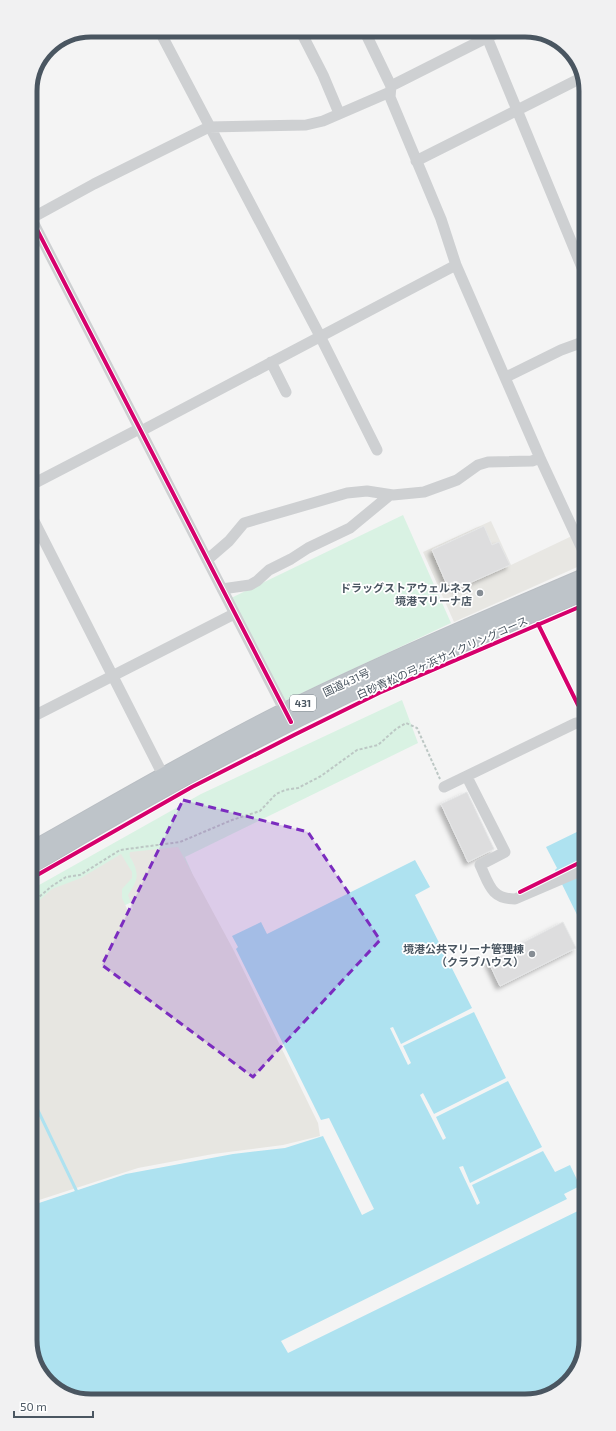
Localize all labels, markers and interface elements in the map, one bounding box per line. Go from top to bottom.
place label: ドラッグストアウェルネス 境港マリーナ店 [340,581,472,607]
marker: ドラッグストアウェルネス 境港マリーナ店 [475,588,485,598]
street label: 白砂青松の弓ヶ浜サイクリングコース [354,613,530,701]
street label: 国道431号 [320,665,372,699]
road number: 431 [290,695,316,711]
place label: 境港公共マリーナ管理棟 （クラブハウス） [403,942,524,968]
marker: 境港公共マリーナ管理棟 （クラブハウス） [527,949,537,959]
scale bar [14,1393,93,1419]
text: 50 m [20,1399,47,1413]

